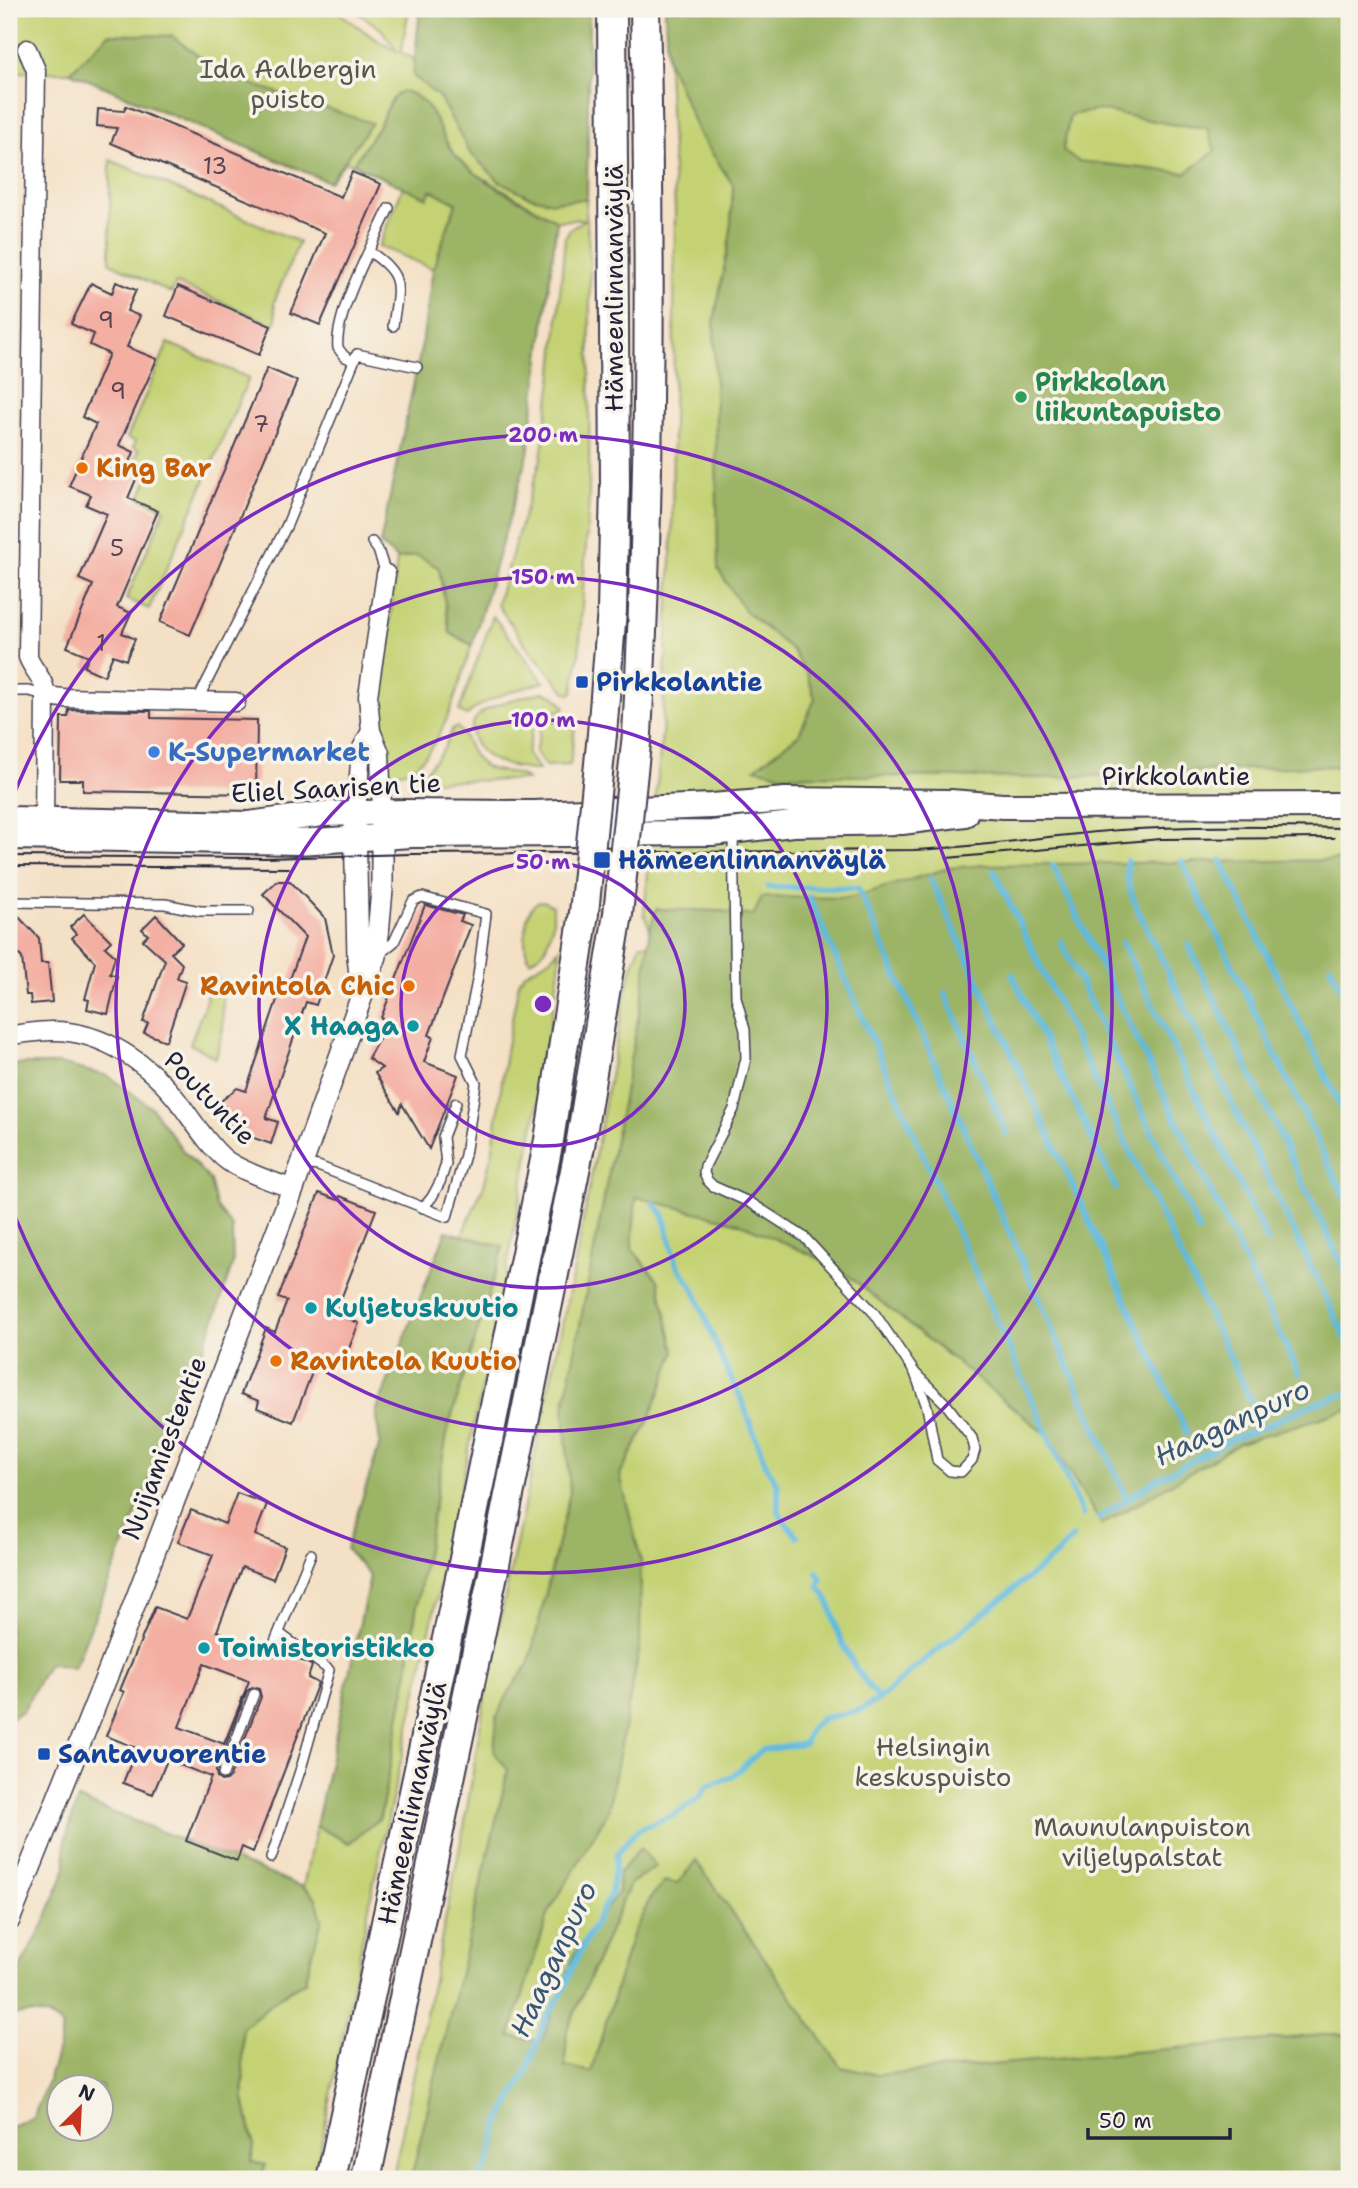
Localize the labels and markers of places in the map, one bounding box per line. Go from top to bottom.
place label: Pirkkolan liikuntapuisto [1035,364,1221,429]
marker: Pirkkolan liikuntapuisto [1013,389,1029,405]
place label: King Bar [96,450,212,485]
marker: King Bar [74,460,90,476]
place label: Pirkkolantie [596,664,763,699]
marker: Pirkkolantie [574,674,590,690]
place label: K-Supermarket [168,734,370,769]
marker: K-Supermarket [146,744,162,760]
place label: Hämeenlinnanväylä [618,842,886,877]
marker: Hämeenlinnanväylä [592,850,612,870]
place label: Ravintola Chic [200,968,395,1003]
marker: Ravintola Chic [401,978,417,994]
centre of rings [531,992,555,1016]
place label: X Haaga [284,1008,399,1043]
marker: X Haaga [405,1018,421,1034]
place label: Kuljetuskuutio [325,1290,519,1325]
marker: Kuljetuskuutio [303,1300,319,1316]
place label: Ravintola Kuutio [290,1343,517,1378]
marker: Ravintola Kuutio [268,1353,284,1369]
place label: Toimistoristikko [218,1630,435,1665]
marker: Toimistoristikko [196,1640,212,1656]
place label: Santavuorentie [58,1736,267,1771]
marker: Santavuorentie [36,1746,52,1762]

